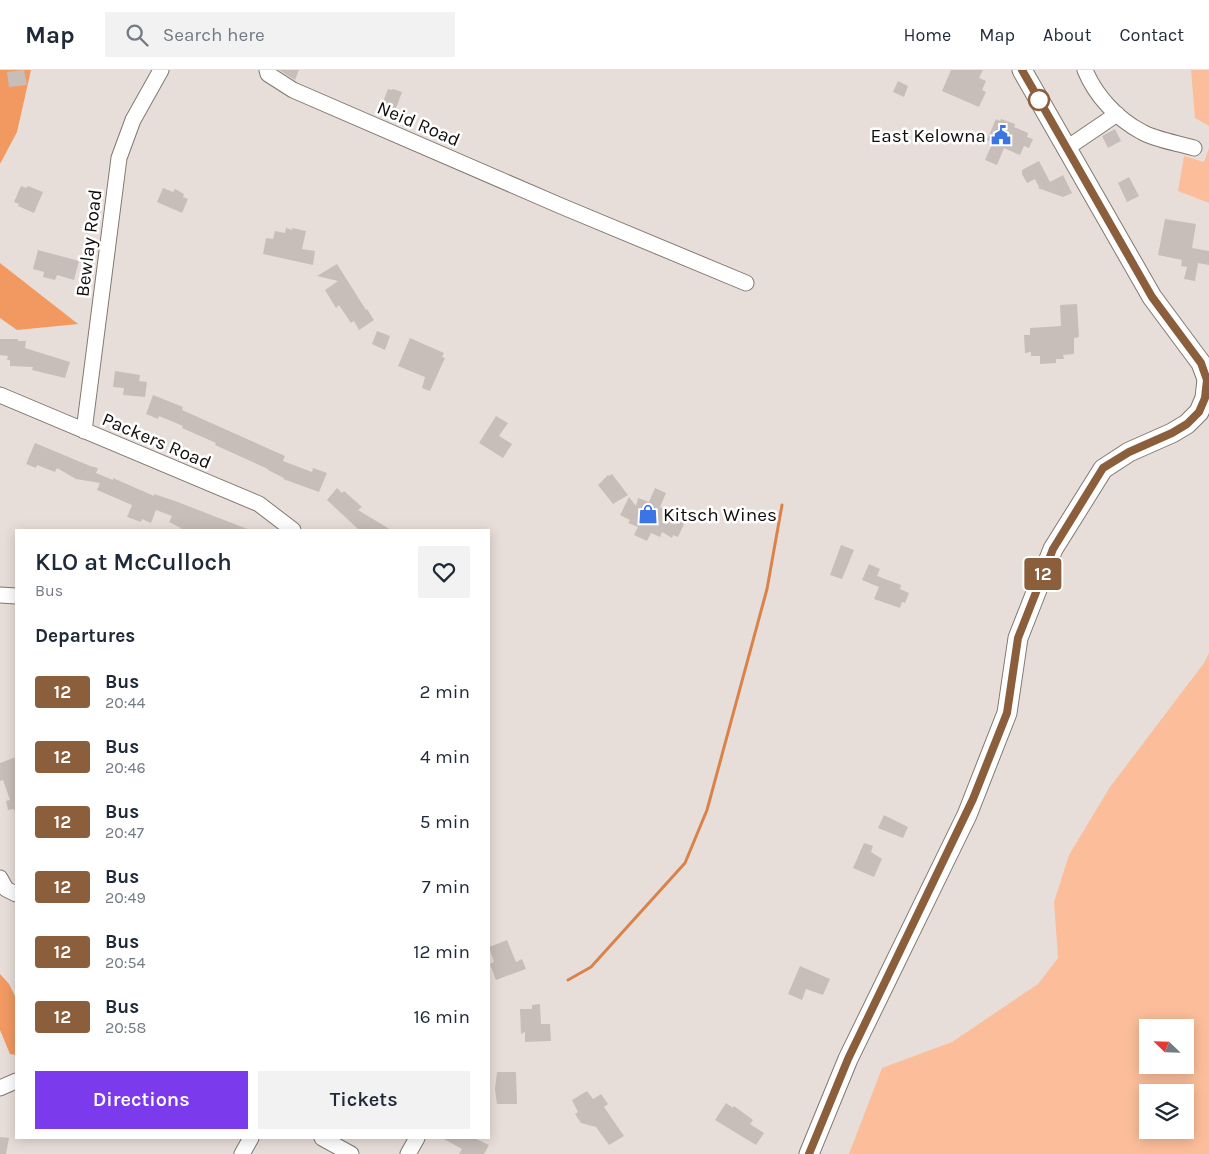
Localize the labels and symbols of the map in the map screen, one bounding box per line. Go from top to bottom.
unlabelled marker [1028,89,1050,111]
street label: Neid Road [374,97,463,151]
public building icon: East Kelowna [990,124,1012,146]
place label: East Kelowna [871,125,986,147]
street label: Bewlay Road [71,188,107,298]
street label: Packers Road [99,408,214,474]
shop icon: Kitsch Wines [637,503,659,525]
place label: Kitsch Wines [663,504,777,526]
line badge: 12 [1020,558,1066,590]
north arrow [1139,1019,1194,1074]

